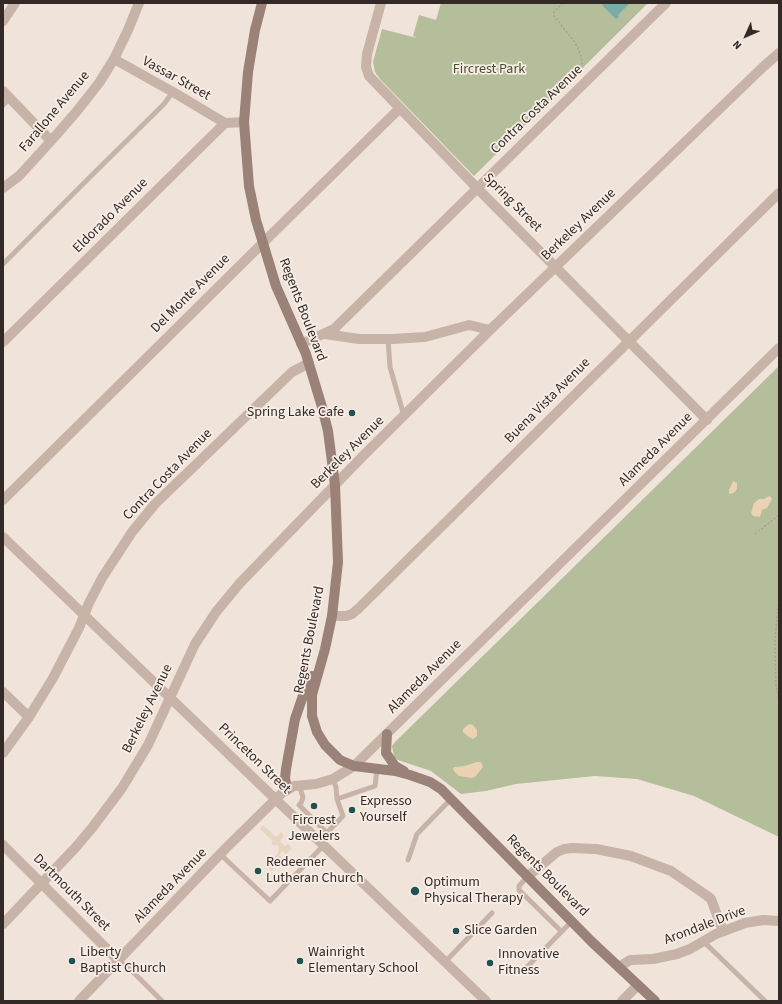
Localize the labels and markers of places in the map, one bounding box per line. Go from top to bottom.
place label: Spring Lake Cafe [247,405,344,421]
marker: Spring Lake Cafe [347,408,357,418]
place label: Expresso Yourself [360,794,412,826]
marker: Fircrest Jewelers [309,801,319,811]
marker: Expresso Yourself [347,805,357,815]
place label: Fircrest Jewelers [288,813,340,846]
place label: Redeemer Lutheran Church [266,855,364,888]
marker: Redeemer Lutheran Church [253,866,263,876]
place label: Optimum Physical Therapy [424,875,523,908]
marker: Optimum Physical Therapy [409,885,421,897]
place label: Slice Garden [464,923,537,939]
marker: Slice Garden [451,926,461,936]
place label: Liberty Baptist Church [80,945,166,978]
place label: Wainright Elementary School [308,945,418,978]
place label: Innovative Fitness [498,947,559,980]
marker: Liberty Baptist Church [67,956,77,966]
marker: Wainright Elementary School [295,956,305,966]
marker: Innovative Fitness [485,958,495,968]

